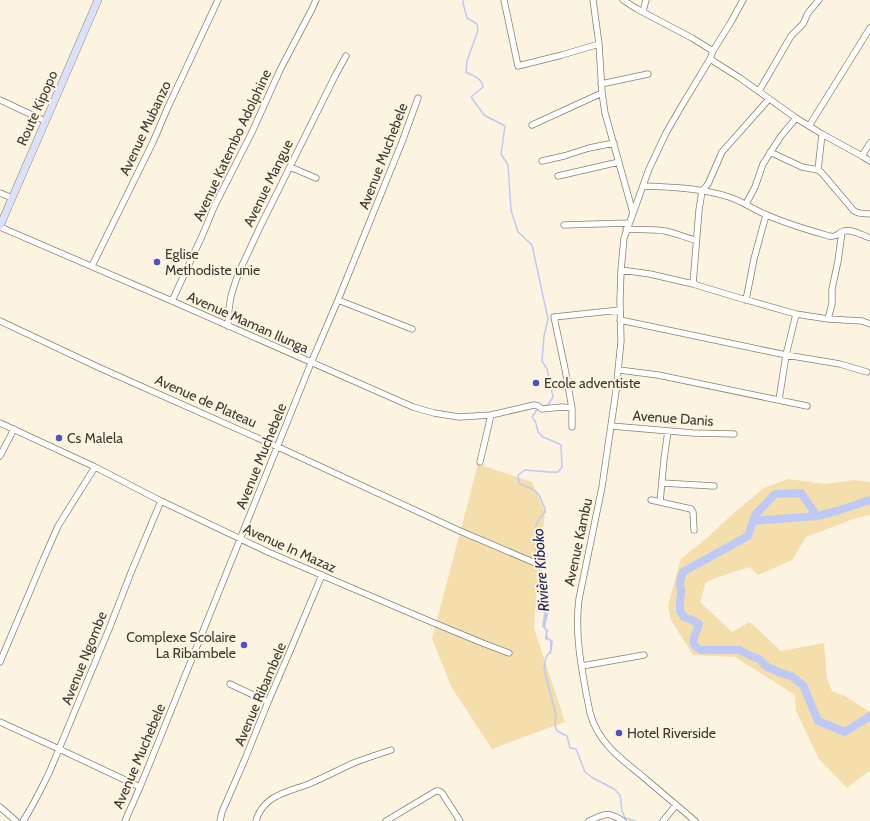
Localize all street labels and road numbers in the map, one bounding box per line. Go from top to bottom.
street label: Avenue Katembo Adolphine [189,66,275,224]
street label: Route Kipopo [12,67,62,148]
street label: Avenue Mubanzo [115,77,175,178]
street label: Avenue Muchebele [354,100,412,212]
street label: Avenue Mangue [239,136,297,230]
street label: Avenue Maman Ilunga [184,287,312,357]
street label: Avenue de Plateau [152,371,260,431]
street label: Avenue Muchebele [232,400,290,512]
street label: Avenue Danis [632,406,714,430]
street label: Avenue Kambu [560,496,596,588]
street label: Avenue In Mazaz [241,519,340,577]
street label: Avenue Ngombe [57,609,111,707]
street label: Avenue Ribambele [230,639,290,749]
street label: Avenue Muchebele [109,701,169,811]

